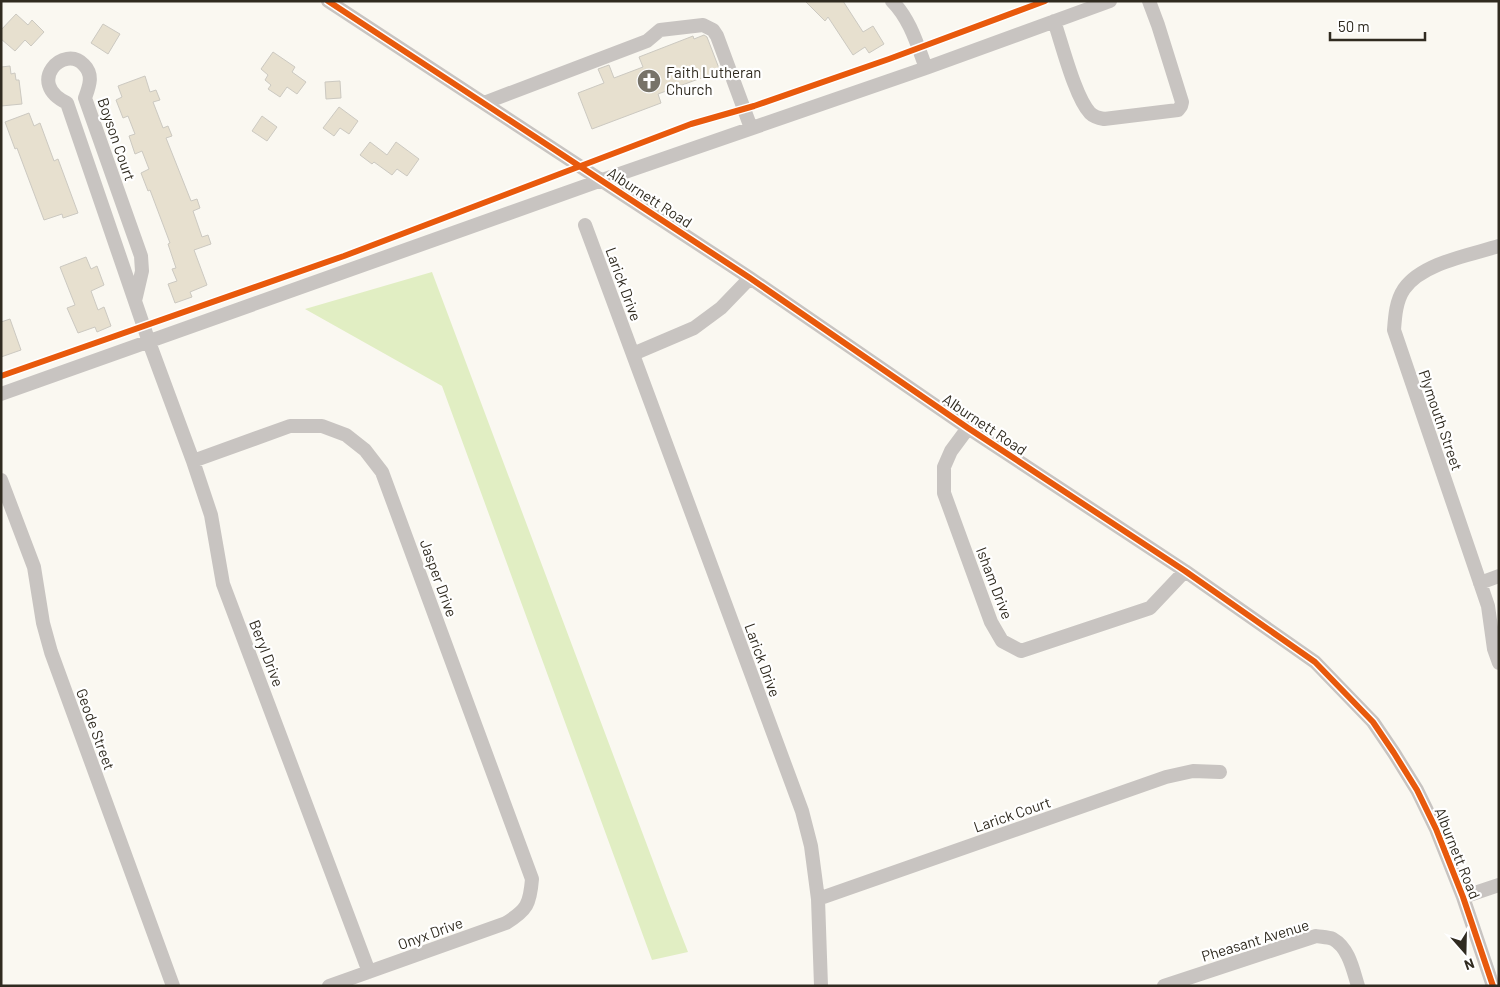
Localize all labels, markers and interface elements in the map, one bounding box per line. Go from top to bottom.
scale bar [1330,10,1425,42]
text: 50 m [1338,17,1370,35]
place label: Faith Lutheran Church [666,63,761,98]
church icon: Faith Lutheran Church [636,68,662,94]
street label: Boyson Court [94,95,140,183]
street label: Alburnett Road [604,163,696,231]
street label: Larick Drive [602,245,646,323]
street label: Plymouth Street [1415,367,1467,473]
street label: Alburnett Road [940,389,1030,459]
street label: Jasper Drive [417,537,461,619]
street label: Isham Drive [973,544,1017,622]
street label: Beryl Drive [246,617,288,689]
street label: Larick Drive [741,621,785,699]
street label: Geode Street [73,686,119,772]
street label: Larick Court [971,792,1053,836]
street label: Alburnett Road [1431,805,1485,901]
street label: Onyx Drive [395,913,465,953]
street label: Pheasant Avenue [1199,915,1311,965]
north arrow [1440,927,1490,977]
text: N [1462,955,1477,974]

